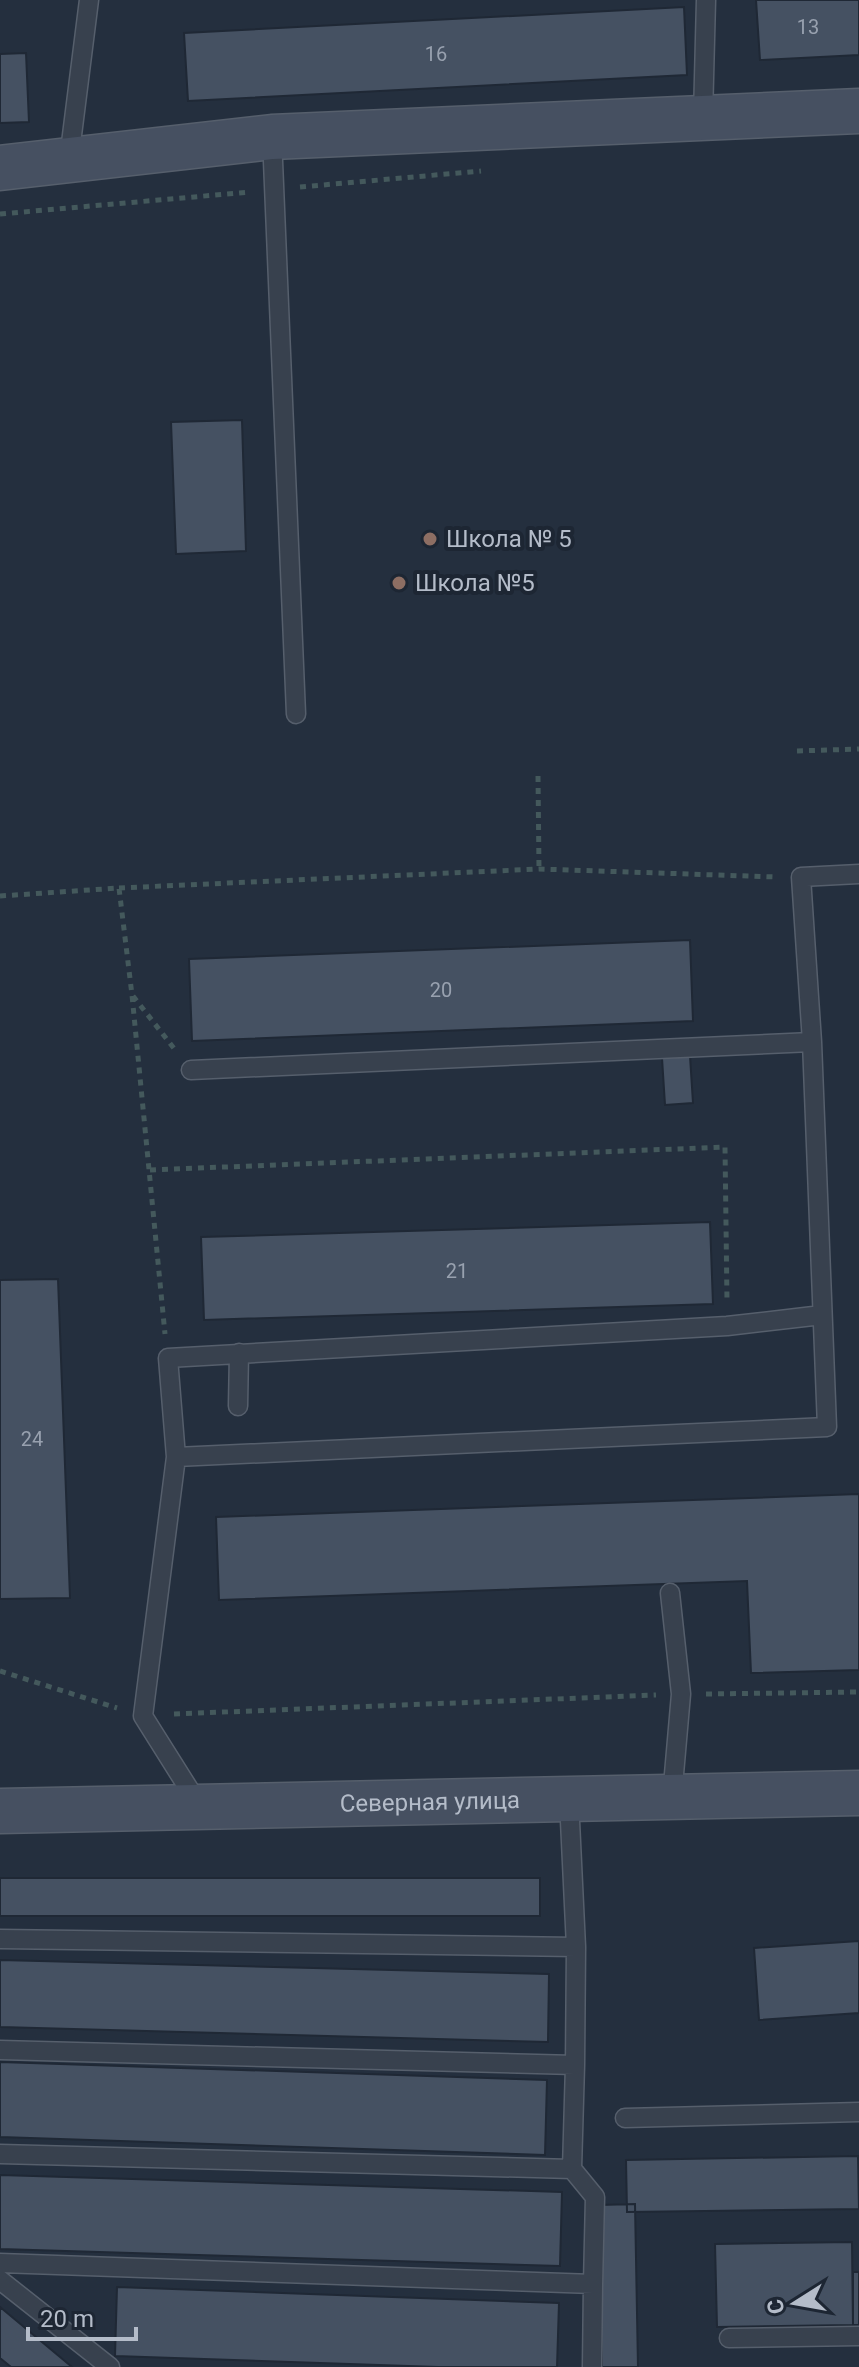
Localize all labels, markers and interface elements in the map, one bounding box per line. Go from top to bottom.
house number: 13 [797,15,819,39]
house number: 16 [425,42,447,66]
place label: Школа № 5 [446,525,572,553]
marker: Школа № 5 [421,530,439,548]
place label: Школа №5 [415,569,535,597]
marker: Школа №5 [390,574,408,592]
house number: 20 [430,978,452,1002]
house number: 21 [446,1259,468,1283]
house number: 24 [21,1427,43,1451]
street label: Северная улица [340,1786,520,1818]
north arrow [755,2263,835,2343]
scale bar [28,2291,136,2341]
text: С [762,2297,790,2316]
text: 20 m [40,2305,94,2333]

